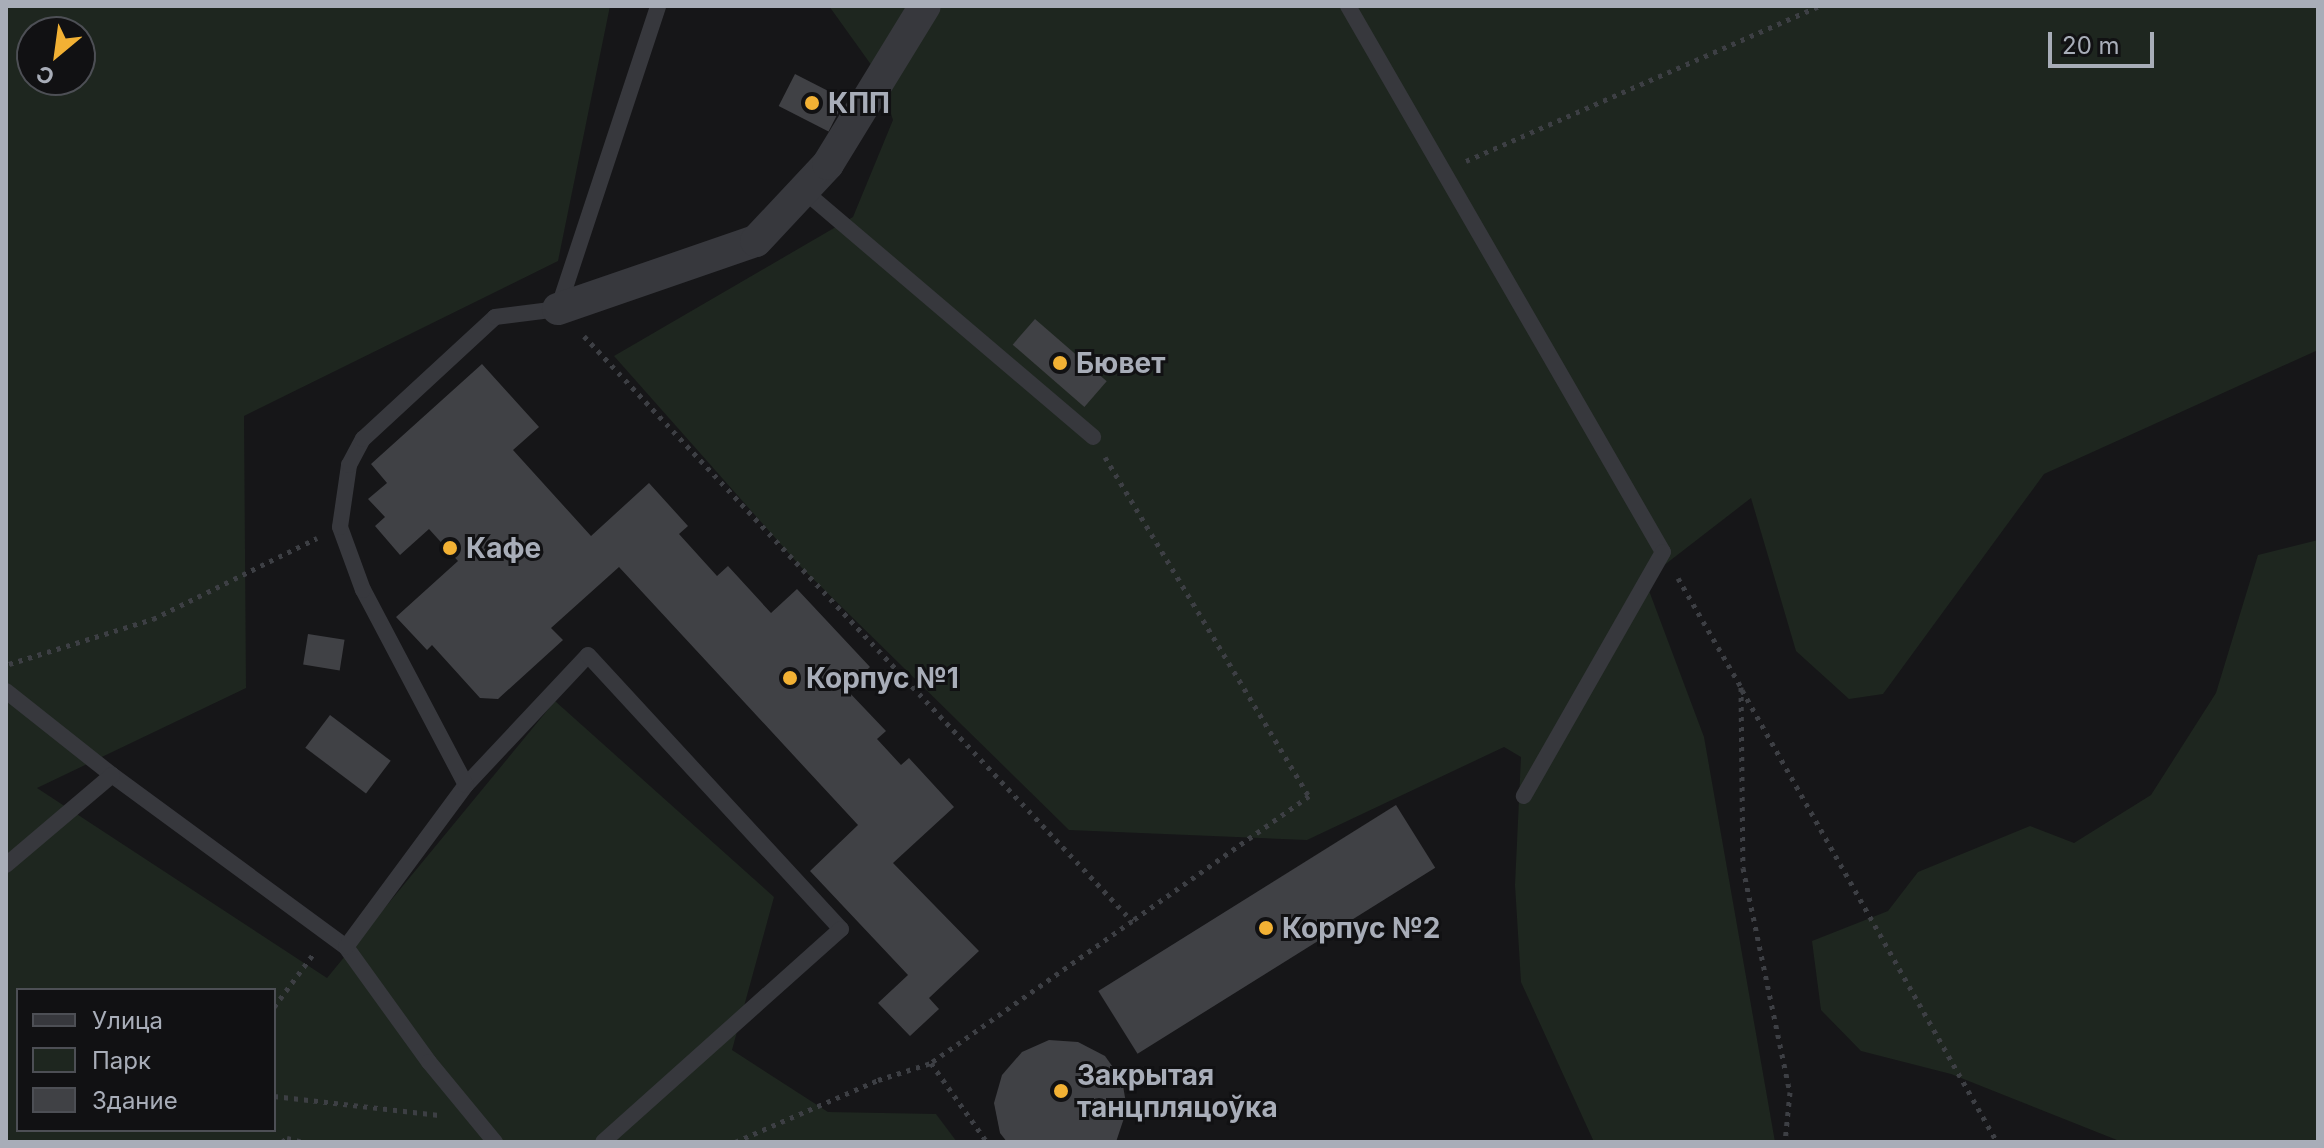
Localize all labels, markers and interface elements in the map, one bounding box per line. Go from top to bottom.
north arrow [16,16,96,96]
scale bar [2052,16,2158,66]
text: 20 m [2062,31,2120,60]
text: С [32,60,59,91]
place label: КПП [828,86,890,120]
marker: КПП [803,94,821,112]
place label: Бювет [1076,346,1166,380]
marker: Бювет [1051,354,1069,372]
place label: Кафе [466,531,541,565]
marker: Кафе [441,539,459,557]
place label: Корпус №1 [806,661,959,695]
marker: Корпус №1 [781,669,799,687]
place label: Корпус №2 [1282,911,1440,945]
marker: Корпус №2 [1257,919,1275,937]
legend [16,988,276,1132]
text: Улица [92,1006,163,1035]
text: Парк [92,1046,151,1075]
place label: Закрытая танцпляцоўка [1077,1058,1278,1124]
marker: Закрытая танцпляцоўка [1052,1082,1070,1100]
text: Здание [92,1086,178,1115]

